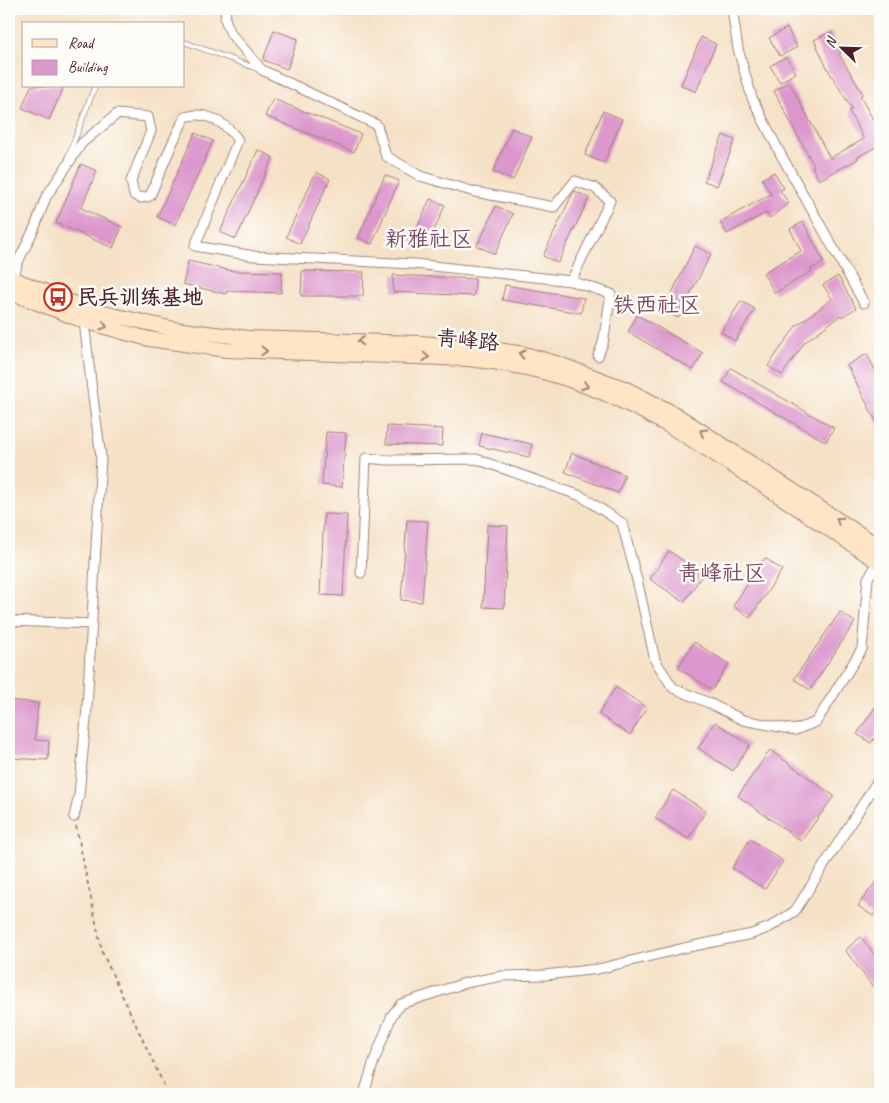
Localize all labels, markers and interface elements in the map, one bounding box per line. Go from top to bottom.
legend [22,22,185,88]
north arrow [816,22,866,72]
text: Road [68,34,95,53]
text: N [821,34,841,50]
text: Building [68,58,108,77]
district label: 新雅社区 [385,225,473,253]
bus stop icon: 民兵训练基地 [43,282,73,312]
place label: 民兵训练基地 [77,284,203,310]
district label: 铁西社区 [613,291,701,319]
one-way arrow [99,321,107,331]
street label: 青峰路 [435,324,501,356]
one-way arrow [357,336,364,346]
one-way arrow [260,346,268,357]
one-way arrow [518,349,527,360]
one-way arrow [422,351,430,362]
one-way arrow [580,380,589,390]
one-way arrow [699,428,708,438]
one-way arrow [836,517,845,526]
district label: 青峰社区 [678,559,766,587]

